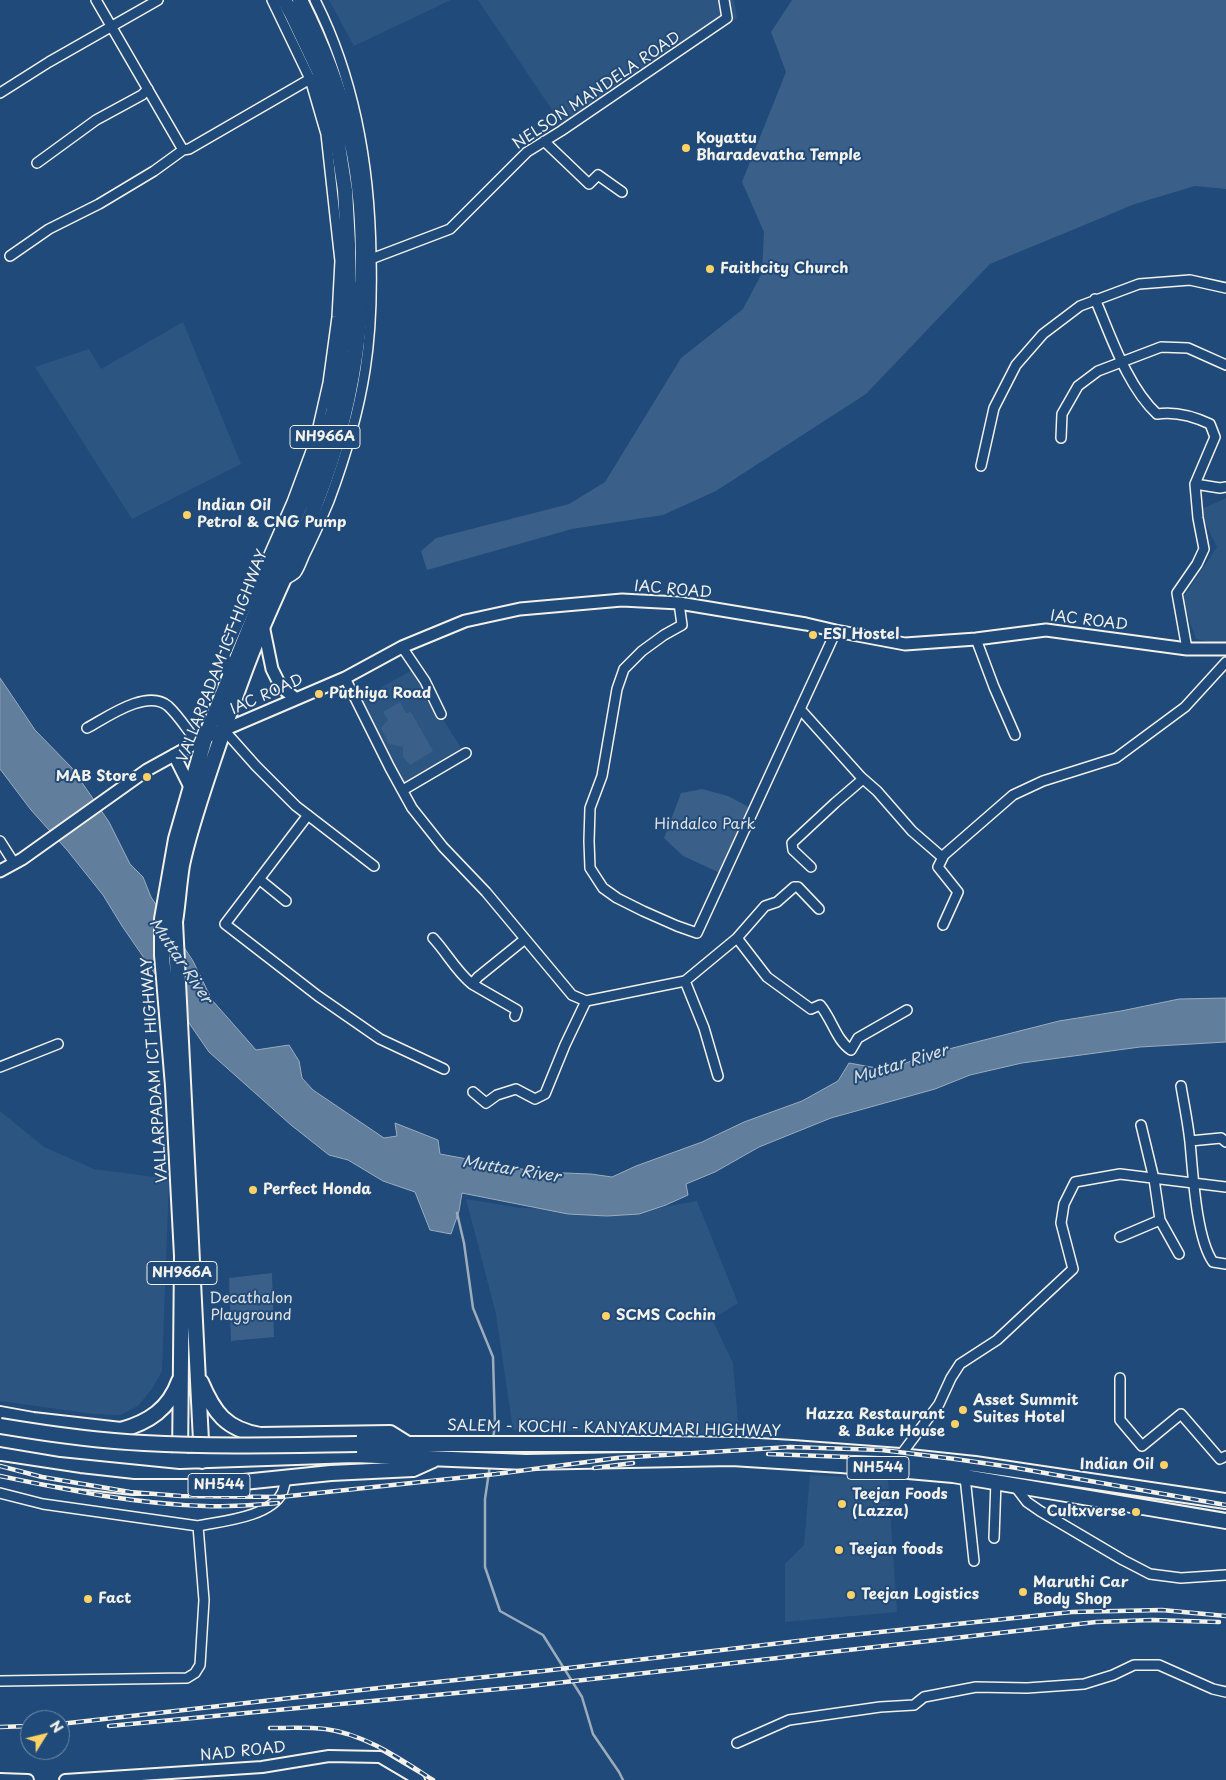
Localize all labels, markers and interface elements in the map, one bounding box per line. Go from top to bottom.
street label: NELSON MANDELA ROAD [510,28,684,154]
place label: Koyattu Bharadevatha Temple [696,130,861,165]
marker: Koyattu Bharadevatha Temple [680,142,692,154]
place label: Faithcity Church [720,260,849,278]
marker: Faithcity Church [704,263,716,275]
road number: NH966A [290,426,360,448]
place label: Indian Oil Petrol & CNG Pump [197,497,346,532]
marker: Indian Oil Petrol & CNG Pump [181,509,193,521]
street label: VALLARPADAM ICT HIGHWAY [174,547,272,765]
street label: IAC ROAD [633,578,713,602]
street label: IAC ROAD [1049,607,1129,635]
place label: ESI Hostel [823,626,899,644]
marker: ESI Hostel [807,629,819,641]
street label: IAC ROAD [228,671,306,719]
place label: Puthiya Road [329,685,431,703]
marker: Puthiya Road [313,688,325,700]
place label: MAB Store [56,768,137,786]
marker: MAB Store [141,771,153,783]
park label: Hindalco Park [654,816,756,834]
water label: Muttar River [144,915,216,1007]
street label: VALLARPADAM ICT HIGHWAY [138,957,172,1183]
water label: Muttar River [850,1041,950,1089]
water label: Muttar River [461,1153,561,1187]
place label: Perfect Honda [263,1181,371,1199]
marker: Perfect Honda [247,1184,259,1196]
road number: NH966A [147,1262,217,1284]
park label: Decathalon Playground [209,1290,293,1325]
place label: SCMS Cochin [616,1307,716,1325]
marker: SCMS Cochin [600,1310,612,1322]
place label: Asset Summit Suites Hotel [973,1392,1078,1427]
marker: Asset Summit Suites Hotel [957,1404,969,1416]
place label: Hazza Restaurant & Bake House [806,1406,945,1441]
street label: SALEM - KOCHI - KANYAKUMARI HIGHWAY [447,1417,781,1441]
marker: Hazza Restaurant & Bake House [949,1418,961,1430]
road number: NH544 [847,1456,909,1480]
place label: Indian Oil [1080,1456,1154,1474]
marker: Indian Oil [1158,1459,1170,1471]
road number: NH544 [188,1474,250,1496]
place label: Teejan Foods (Lazza) [852,1486,948,1521]
marker: Teejan Foods (Lazza) [836,1498,848,1510]
place label: Cultxverse [1047,1503,1126,1521]
marker: Cultxverse [1130,1506,1142,1518]
place label: Teejan foods [849,1541,943,1559]
marker: Teejan foods [833,1544,845,1556]
place label: Maruthi Car Body Shop [1033,1574,1128,1609]
place label: Teejan Logistics [861,1586,979,1604]
marker: Maruthi Car Body Shop [1017,1586,1029,1598]
marker: Teejan Logistics [845,1589,857,1601]
place label: Fact [98,1590,131,1608]
marker: Fact [82,1593,94,1605]
north arrow [20,1710,70,1760]
text: N [45,1716,68,1737]
street label: NAD ROAD [199,1739,287,1765]

